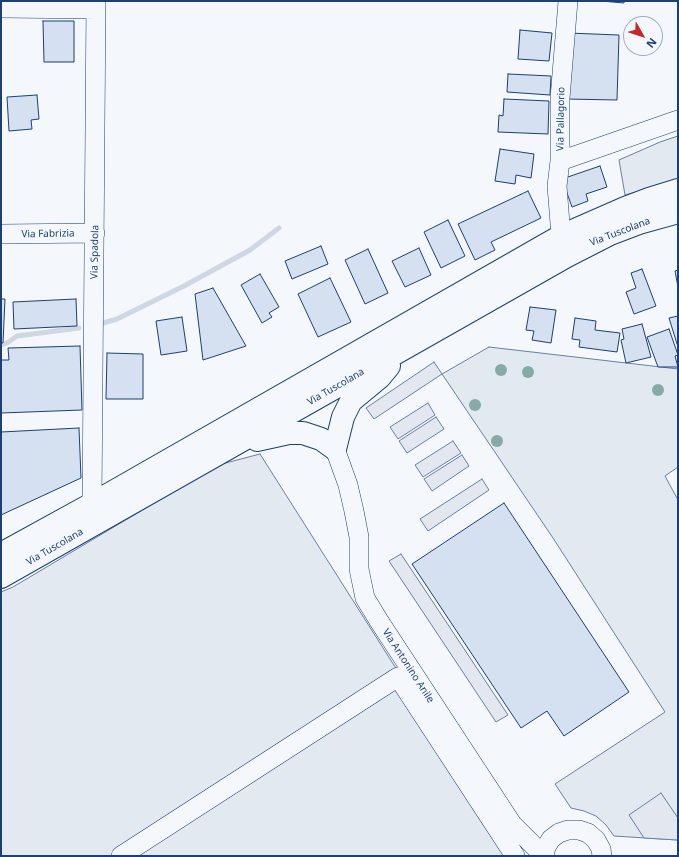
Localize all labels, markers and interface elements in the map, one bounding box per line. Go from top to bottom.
north arrow [623,16,663,56]
text: N [643,35,661,51]
street label: Via Pallagorio [554,87,568,151]
street label: Via Tuscolana [588,215,652,249]
street label: Via Spadola [89,225,101,279]
street label: Via Fabrizia [21,228,75,240]
street label: Via Tuscolana [305,366,367,408]
street label: Via Tuscolana [24,526,86,568]
street label: Via Antonino Anile [380,627,436,705]

